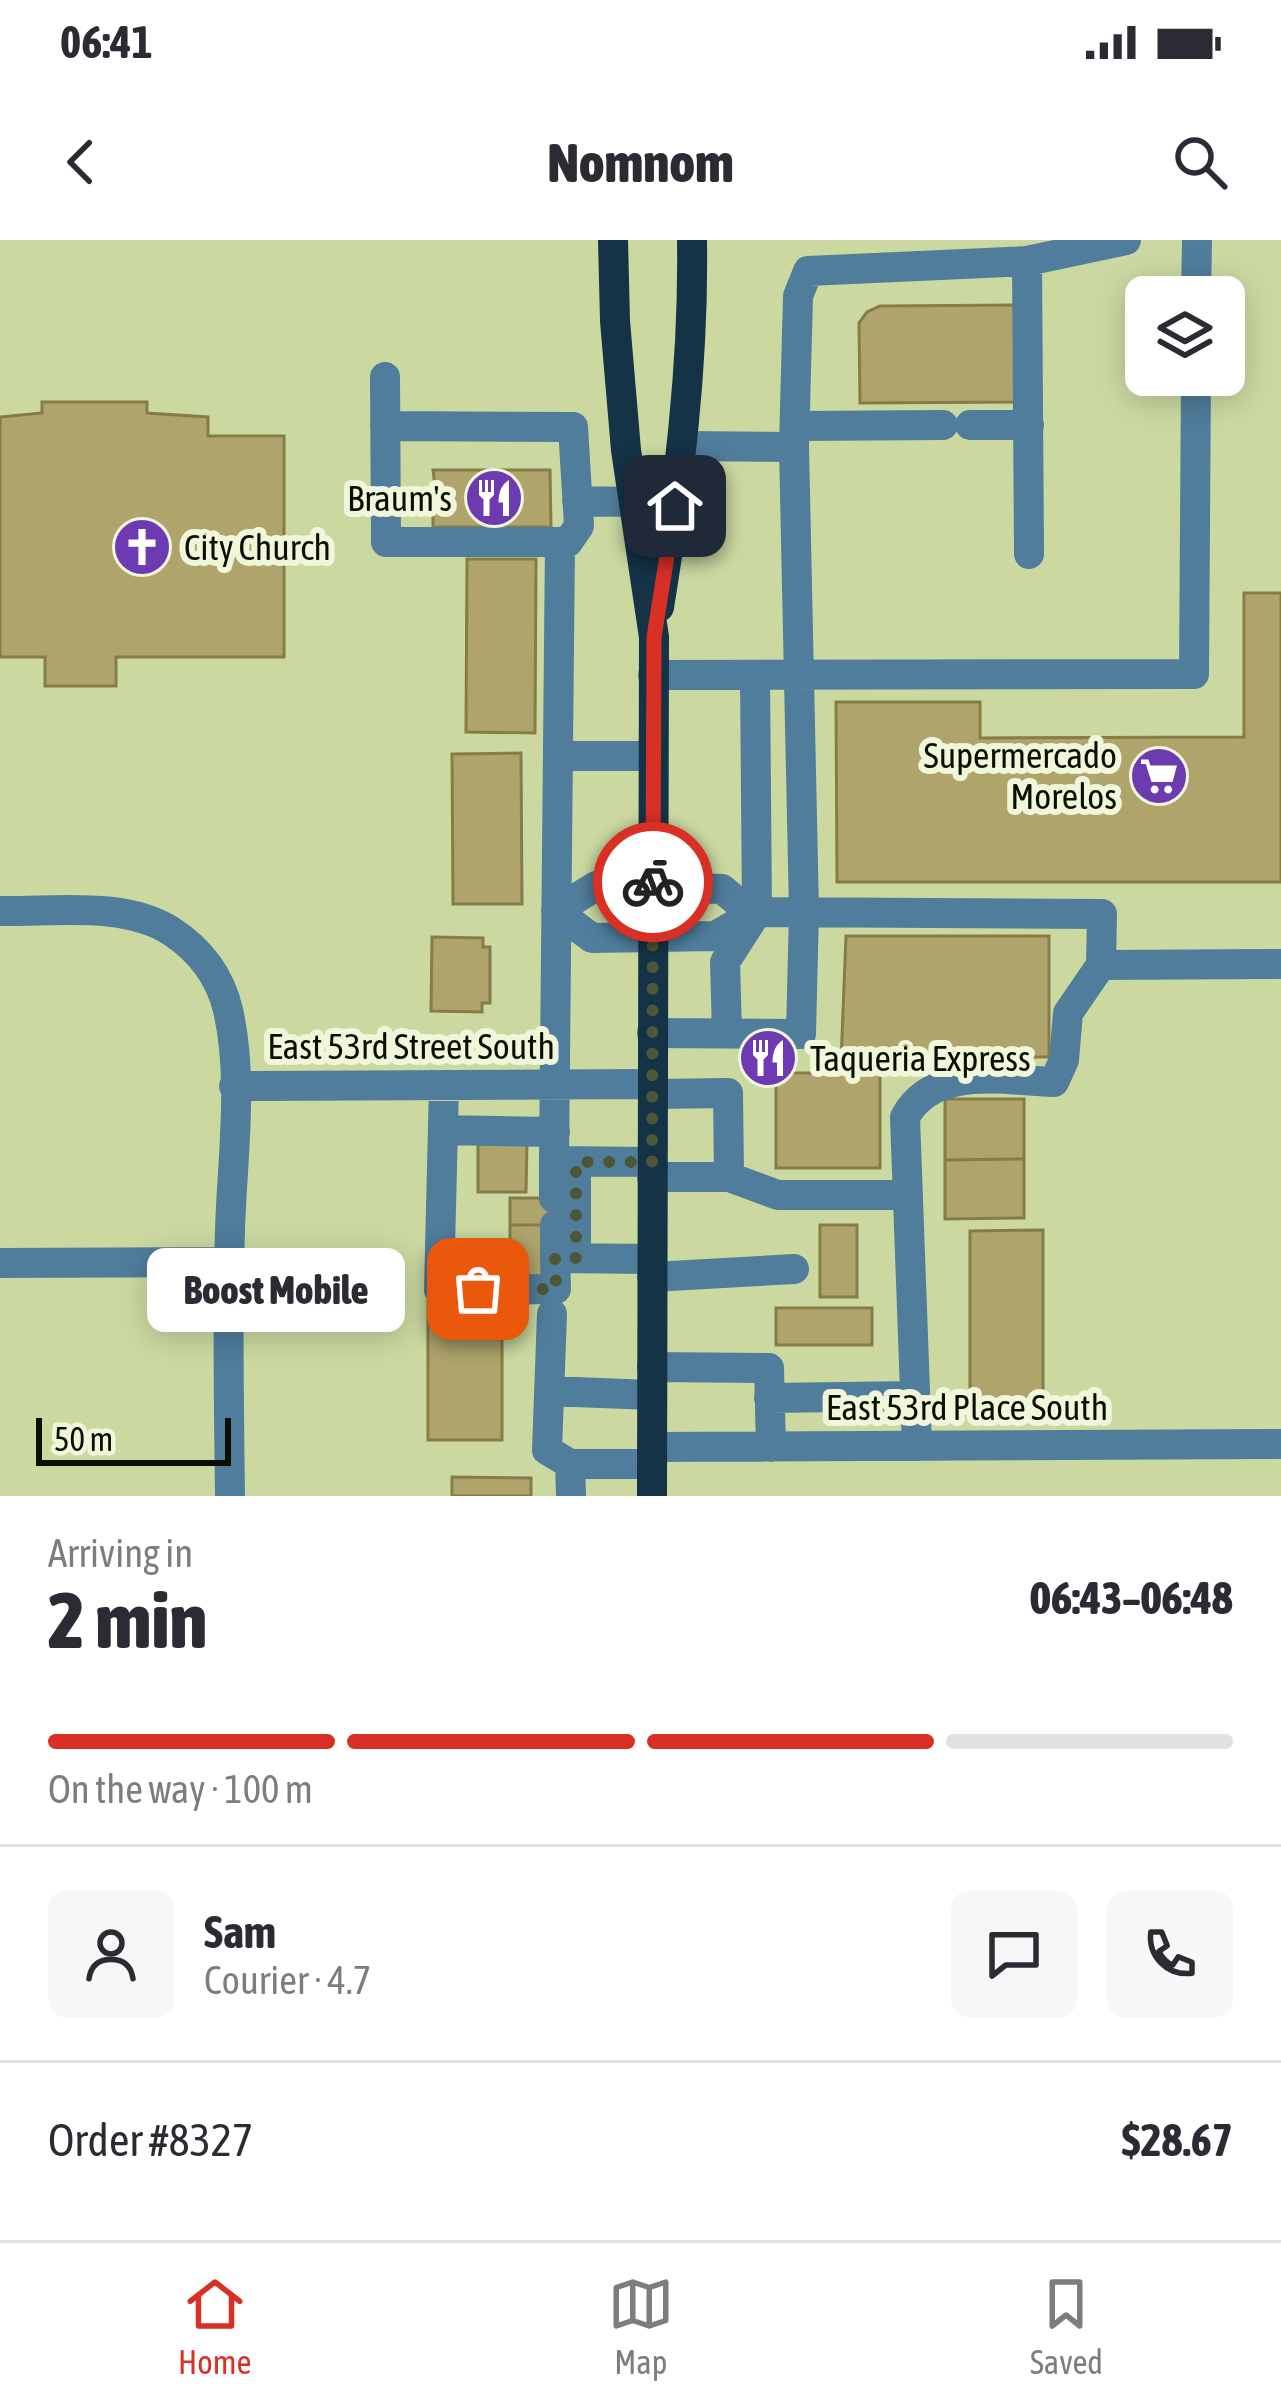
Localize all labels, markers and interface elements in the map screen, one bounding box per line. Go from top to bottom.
text: 06:41 [60,16,153,68]
icon: back [48,129,114,195]
icon: search [1167,129,1233,195]
text: Nomnom [547,132,734,193]
map controls [1125,276,1245,396]
button: layers [1125,276,1245,396]
pin [624,455,726,557]
restaurant icon: Braum's [463,467,525,529]
icon: home [642,473,708,539]
place label: Braum's [347,477,452,519]
church icon: City Church [111,516,173,578]
place label: City Church [184,526,331,568]
place label: Supermercado Morelos [924,734,1117,817]
supermarket icon: Supermercado Morelos [1128,745,1190,807]
courier [593,822,713,942]
icon: bike [620,849,686,915]
street label: East 53rd Street South [267,1025,555,1067]
restaurant icon: Taqueria Express [737,1027,799,1089]
place label: Taqueria Express [810,1037,1031,1079]
pin [427,1238,529,1340]
callout: Boost Mobile [148,1247,406,1331]
icon: bag [445,1256,511,1322]
text: Boost Mobile [183,1268,369,1312]
street label: East 53rd Place South [826,1386,1108,1428]
scale bar [36,1412,231,1465]
text: 50 m [54,1420,113,1458]
text: Arriving in [48,1531,193,1575]
text: 06:43–06:48 [1030,1572,1233,1624]
text: 2 min [48,1575,207,1665]
text: On the way · 100 m [48,1767,313,1811]
button: person [48,1891,174,2017]
button: chat [951,1891,1077,2017]
button: phone [1107,1891,1233,2017]
text: Sam [204,1906,276,1958]
text: Courier · 4.7 [204,1958,371,2002]
text: Order #8327 [48,2114,253,2166]
text: $28.67 [1121,2114,1233,2166]
tab: Home [178,2271,252,2381]
tab: Map [608,2271,674,2381]
tab: Saved [1030,2271,1103,2381]

